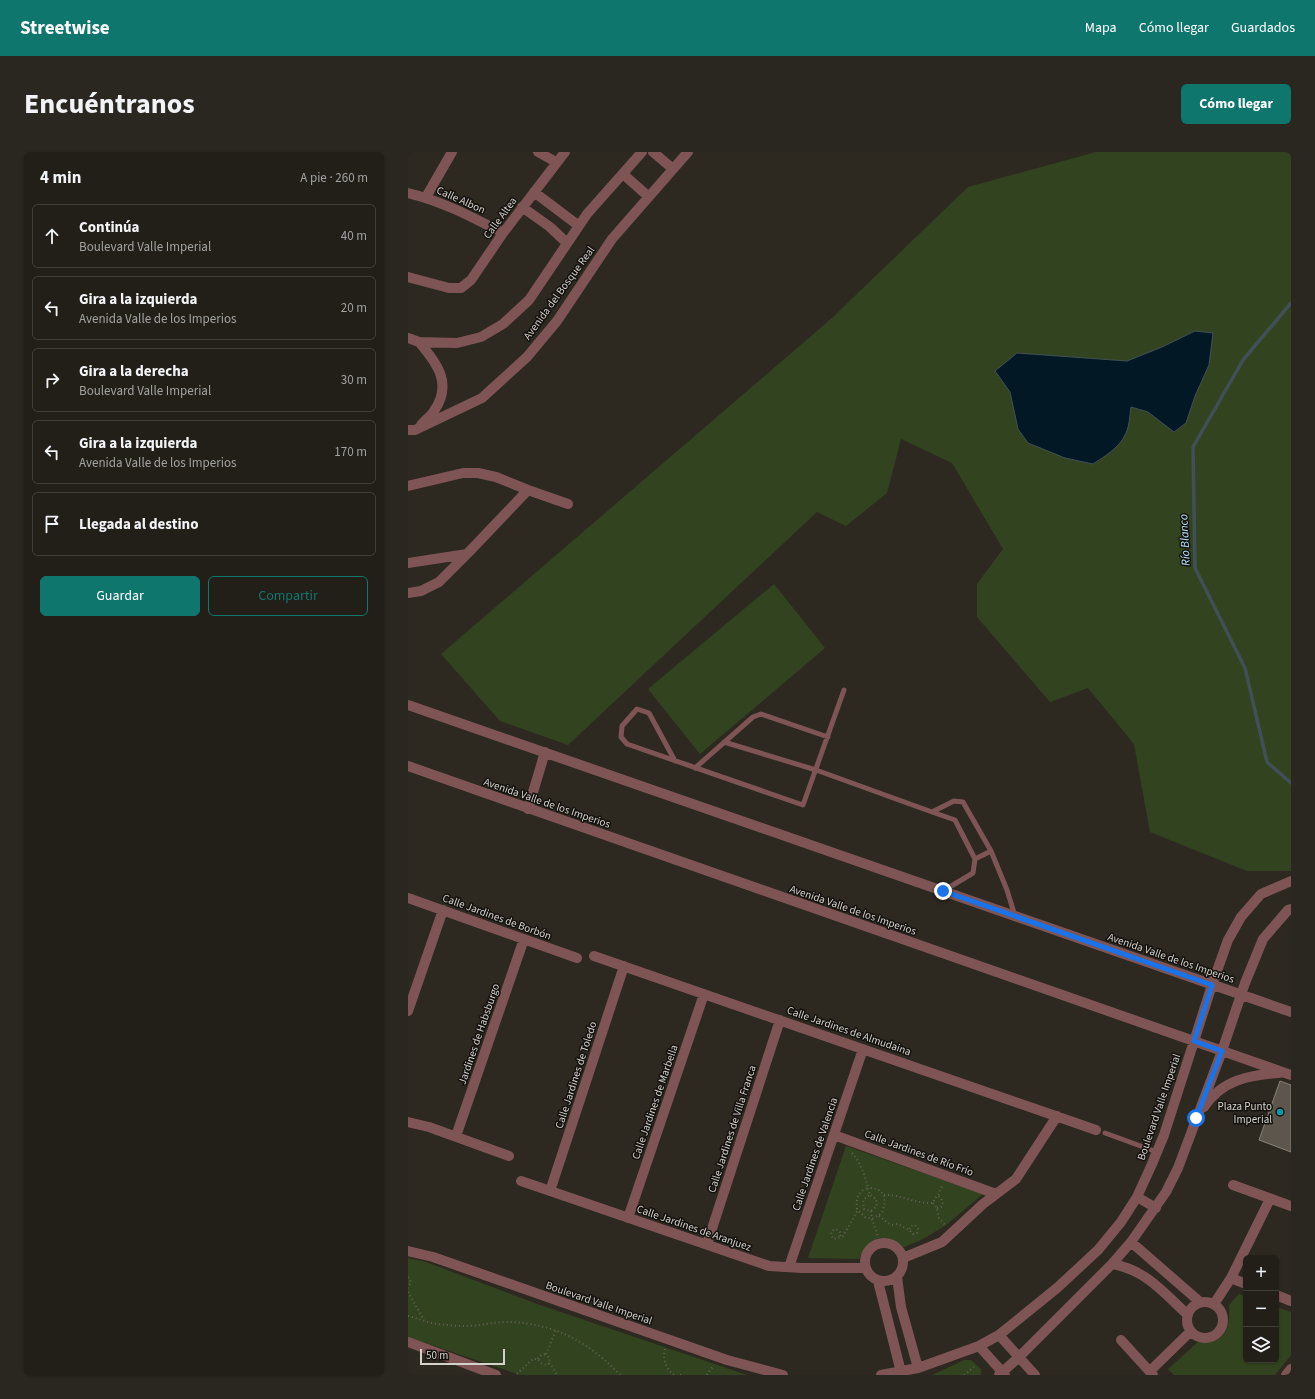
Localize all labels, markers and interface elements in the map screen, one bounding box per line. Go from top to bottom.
text: Streetwise [20,15,110,42]
text: Mapa [1085,18,1117,38]
text: Cómo llegar [1139,18,1209,38]
text: Guardados [1231,18,1295,38]
text: Encuéntranos [24,84,195,124]
button: Cómo llegar [1181,84,1291,124]
text: 4 min [40,166,81,190]
text: A pie · 260 m [300,169,368,187]
street label: Calle Albon [434,183,488,217]
street label: Calle Altea [480,194,520,242]
text: Continúa [79,217,140,238]
icon: ahead [41,225,63,247]
text: 40 m [341,227,367,245]
text: Boulevard Valle Imperial [79,238,211,256]
street label: Avenida del Bosque Real [520,243,598,343]
text: Gira a la izquierda [79,289,198,310]
icon: left [41,297,63,319]
text: 20 m [341,299,367,317]
text: Avenida Valle de los Imperios [79,310,236,328]
text: Gira a la derecha [79,361,189,382]
icon: right [41,369,63,391]
text: 30 m [341,371,367,389]
text: Boulevard Valle Imperial [79,382,211,400]
text: Gira a la izquierda [79,433,198,454]
icon: left [41,441,63,463]
text: 170 m [334,443,367,461]
text: Avenida Valle de los Imperios [79,454,236,472]
icon: arrive [41,513,63,535]
text: Llegada al destino [79,514,199,535]
water label: Río Blanco [1175,514,1195,566]
button: Guardar [40,576,200,616]
button: Compartir [208,576,368,616]
street label: Avenida Valle de los Imperios [482,774,613,832]
street label: Avenida Valle de los Imperios [788,881,919,939]
route end [934,882,952,900]
street label: Calle Jardines de Borbón [441,890,553,944]
street label: Avenida Valle de los Imperios [1106,929,1237,987]
street label: Jardines de Habsburgo [455,981,503,1087]
street label: Calle Jardines de Almudaina [785,1003,913,1059]
street label: Calle Jardines de Toledo [552,1019,600,1131]
street label: Calle Jardines de Marbella [628,1043,682,1161]
street label: Boulevard Valle Imperial [1134,1051,1184,1162]
street label: Calle Jardines de Villa Franca [704,1063,760,1195]
street label: Calle Jardines de Valencia [789,1095,841,1213]
place label: Plaza Punto Imperial [1217,1099,1272,1127]
marker: Plaza Punto Imperial [1275,1107,1285,1117]
route start [1187,1109,1205,1127]
street label: Calle Jardines de Río Frío [862,1126,976,1180]
street label: Calle Jardines de Aranjuez [635,1201,754,1255]
map controls [1243,1255,1279,1363]
button: + [1243,1255,1279,1291]
street label: Boulevard Valle Imperial [544,1278,655,1328]
button: − [1243,1291,1279,1327]
button: layers [1243,1327,1279,1363]
scale bar [420,1347,505,1366]
text: 50 m [426,1348,448,1363]

